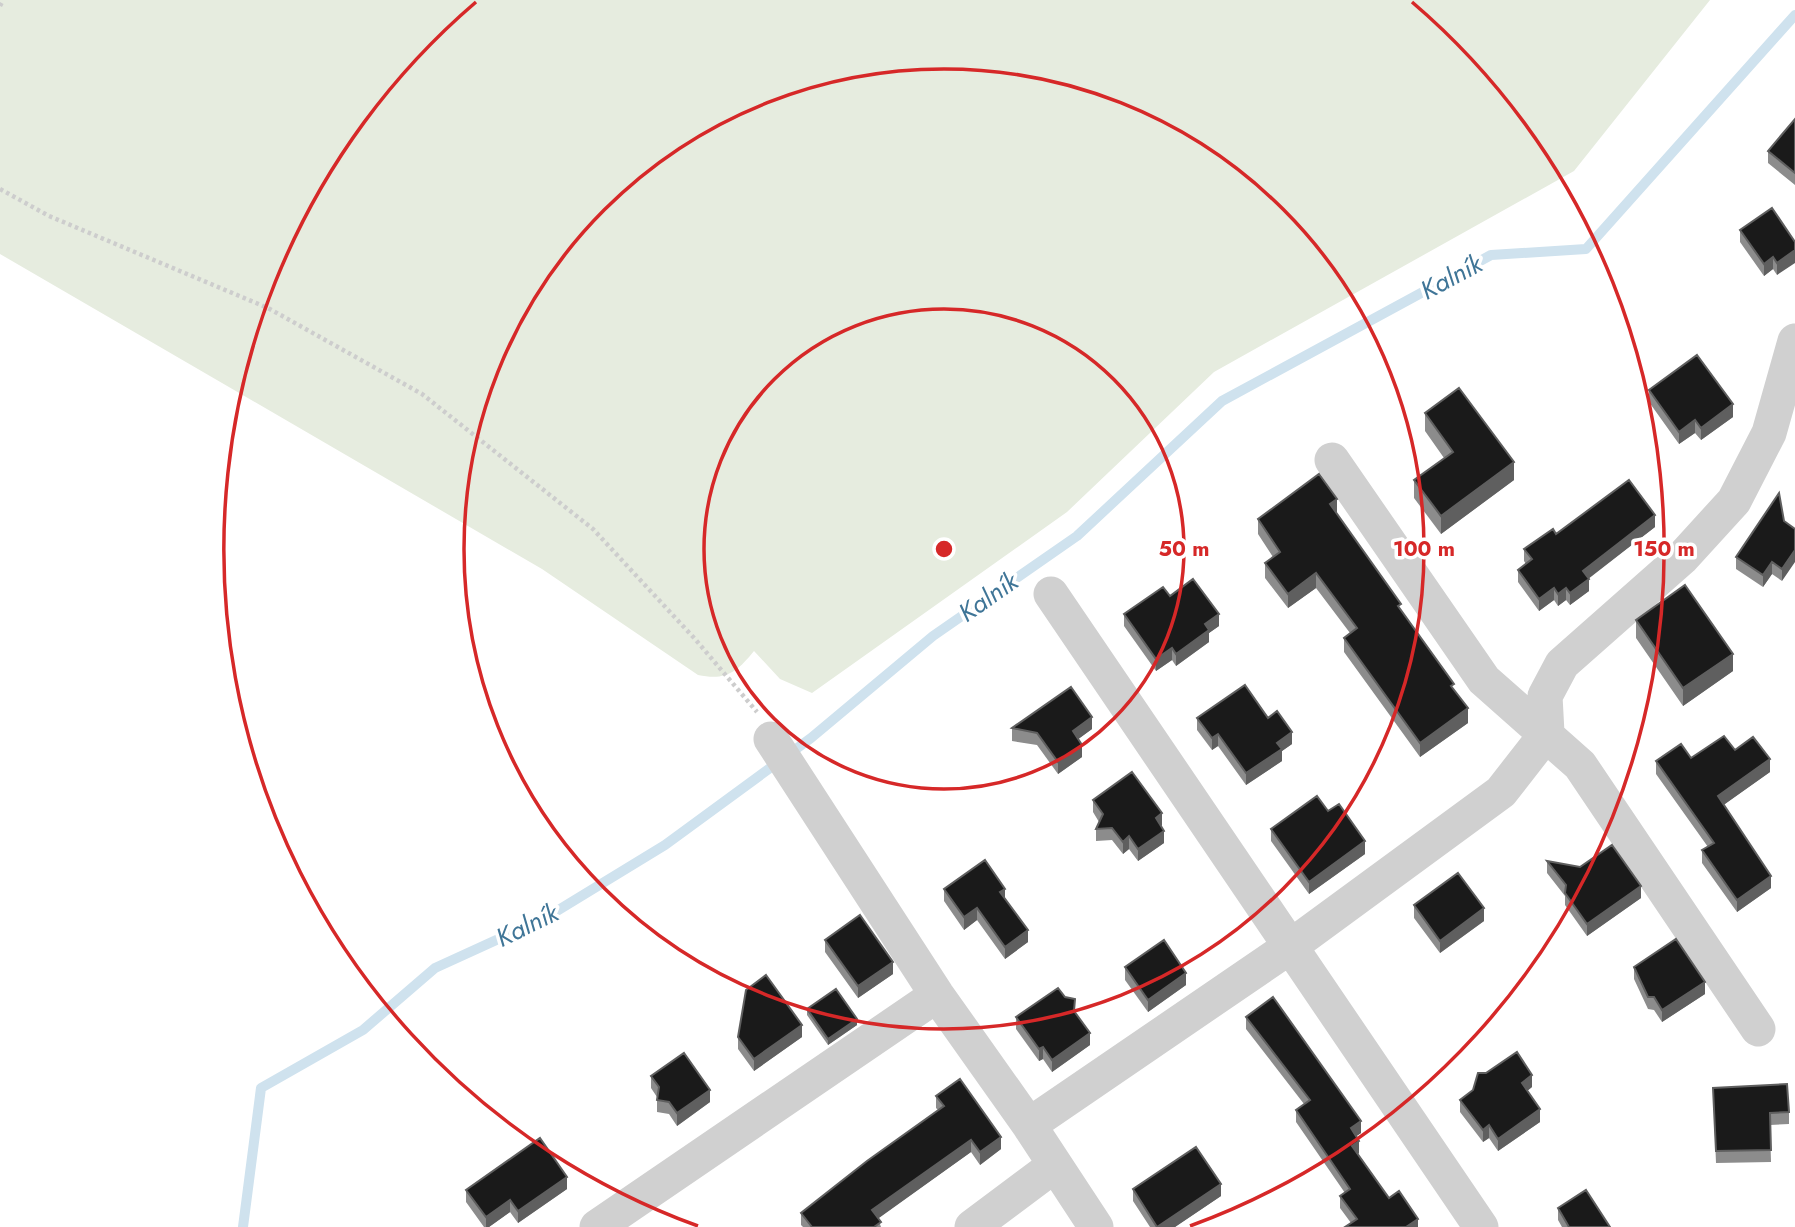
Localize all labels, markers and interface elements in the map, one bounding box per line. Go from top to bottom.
water label: Kalník [1413,244,1490,309]
text: 50 m [1159,534,1209,564]
text: 100 m [1393,534,1455,564]
text: 150 m [1633,534,1695,564]
centre of rings [932,537,956,561]
water label: Kalník [950,562,1027,631]
water label: Kalník [489,893,566,956]

